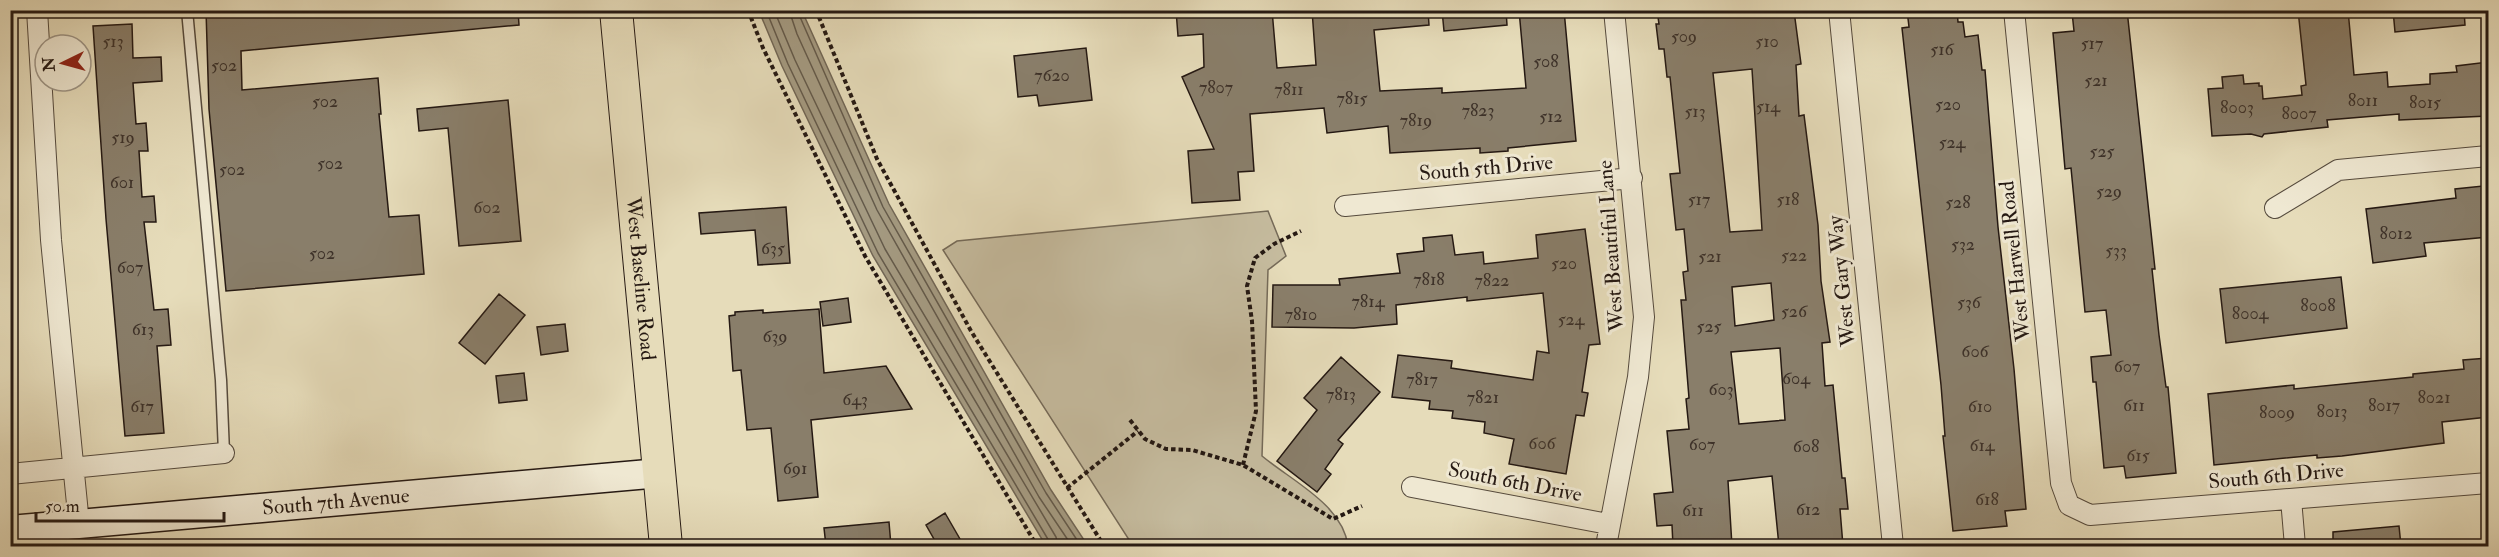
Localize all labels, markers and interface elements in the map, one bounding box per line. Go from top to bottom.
house number: 509 [1671,25,1697,48]
house number: 513 [102,30,124,53]
house number: 510 [1755,30,1779,53]
house number: 517 [2081,32,2103,55]
north arrow [33,33,93,93]
house number: 516 [1930,38,1955,61]
house number: 508 [1533,50,1559,73]
house number: 502 [211,54,237,77]
text: N [38,56,60,73]
house number: 7620 [1034,64,1070,87]
house number: 521 [2084,69,2108,92]
house number: 7807 [1199,76,1233,99]
house number: 7811 [1274,78,1304,101]
house number: 7815 [1337,87,1368,110]
house number: 8011 [2348,89,2378,112]
house number: 502 [312,90,338,113]
house number: 8015 [2409,91,2441,114]
house number: 520 [1935,93,1961,116]
house number: 514 [1756,95,1781,118]
house number: 8003 [2220,96,2254,119]
house number: 7823 [1462,99,1494,122]
house number: 513 [1684,100,1706,123]
house number: 8007 [2281,102,2317,125]
house number: 512 [1539,105,1563,128]
house number: 7819 [1400,109,1432,132]
house number: 519 [111,126,135,149]
house number: 524 [1939,131,1967,154]
house number: 525 [2090,140,2114,163]
street label: South 5th Drive [1418,149,1554,187]
house number: 502 [317,152,343,175]
house number: 502 [219,158,245,181]
street label: West Beautiful Lane [1592,159,1631,334]
house number: 601 [110,171,134,194]
street label: West Harwell Road [1993,179,2037,343]
house number: 529 [2096,180,2122,203]
house number: 517 [1688,188,1710,211]
house number: 518 [1777,188,1799,211]
house number: 528 [1945,191,1971,214]
street label: West Baseline Road [620,195,662,362]
house number: 602 [473,196,501,219]
street label: West Gary Way [1822,213,1862,349]
house number: 8012 [2379,222,2413,245]
house number: 532 [1951,233,1975,256]
house number: 635 [761,237,785,260]
house number: 533 [2105,239,2127,262]
house number: 502 [309,242,335,265]
house number: 522 [1781,244,1807,267]
house number: 521 [1698,245,1722,268]
house number: 520 [1551,252,1577,275]
house number: 607 [117,256,143,279]
house number: 7818 [1413,268,1445,291]
house number: 7822 [1475,269,1509,292]
house number: 7814 [1352,290,1386,313]
house number: 536 [1957,291,1982,314]
house number: 8008 [2300,294,2336,317]
house number: 526 [1781,300,1808,323]
house number: 8004 [2232,302,2270,325]
house number: 7810 [1285,303,1317,326]
house number: 524 [1558,308,1586,331]
house number: 525 [1697,315,1721,338]
house number: 613 [132,318,154,341]
house number: 639 [762,325,788,348]
house number: 606 [1961,340,1990,363]
house number: 607 [2114,355,2140,378]
house number: 604 [1782,367,1811,390]
house number: 7817 [1406,368,1438,391]
house number: 603 [1708,378,1734,401]
house number: 7813 [1326,383,1356,406]
house number: 7821 [1467,386,1499,409]
house number: 8021 [2417,386,2451,409]
house number: 643 [842,388,868,411]
house number: 611 [2123,394,2145,417]
house number: 8017 [2368,394,2400,417]
house number: 617 [130,395,154,418]
house number: 610 [1968,395,1992,418]
house number: 8013 [2317,400,2347,423]
house number: 8009 [2259,401,2295,424]
house number: 606 [1528,432,1557,455]
house number: 607 [1689,433,1715,456]
house number: 614 [1969,434,1996,457]
house number: 608 [1793,435,1819,458]
house number: 615 [2126,444,2150,467]
street label: South 6th Drive [1446,456,1584,508]
house number: 691 [783,457,807,480]
street label: South 6th Drive [2207,457,2345,495]
street label: South 7th Avenue [261,482,411,521]
scale bar [36,485,224,523]
house number: 618 [1975,488,1999,511]
text: 50 m [45,495,80,518]
house number: 612 [1796,498,1820,521]
house number: 611 [1682,499,1704,522]

